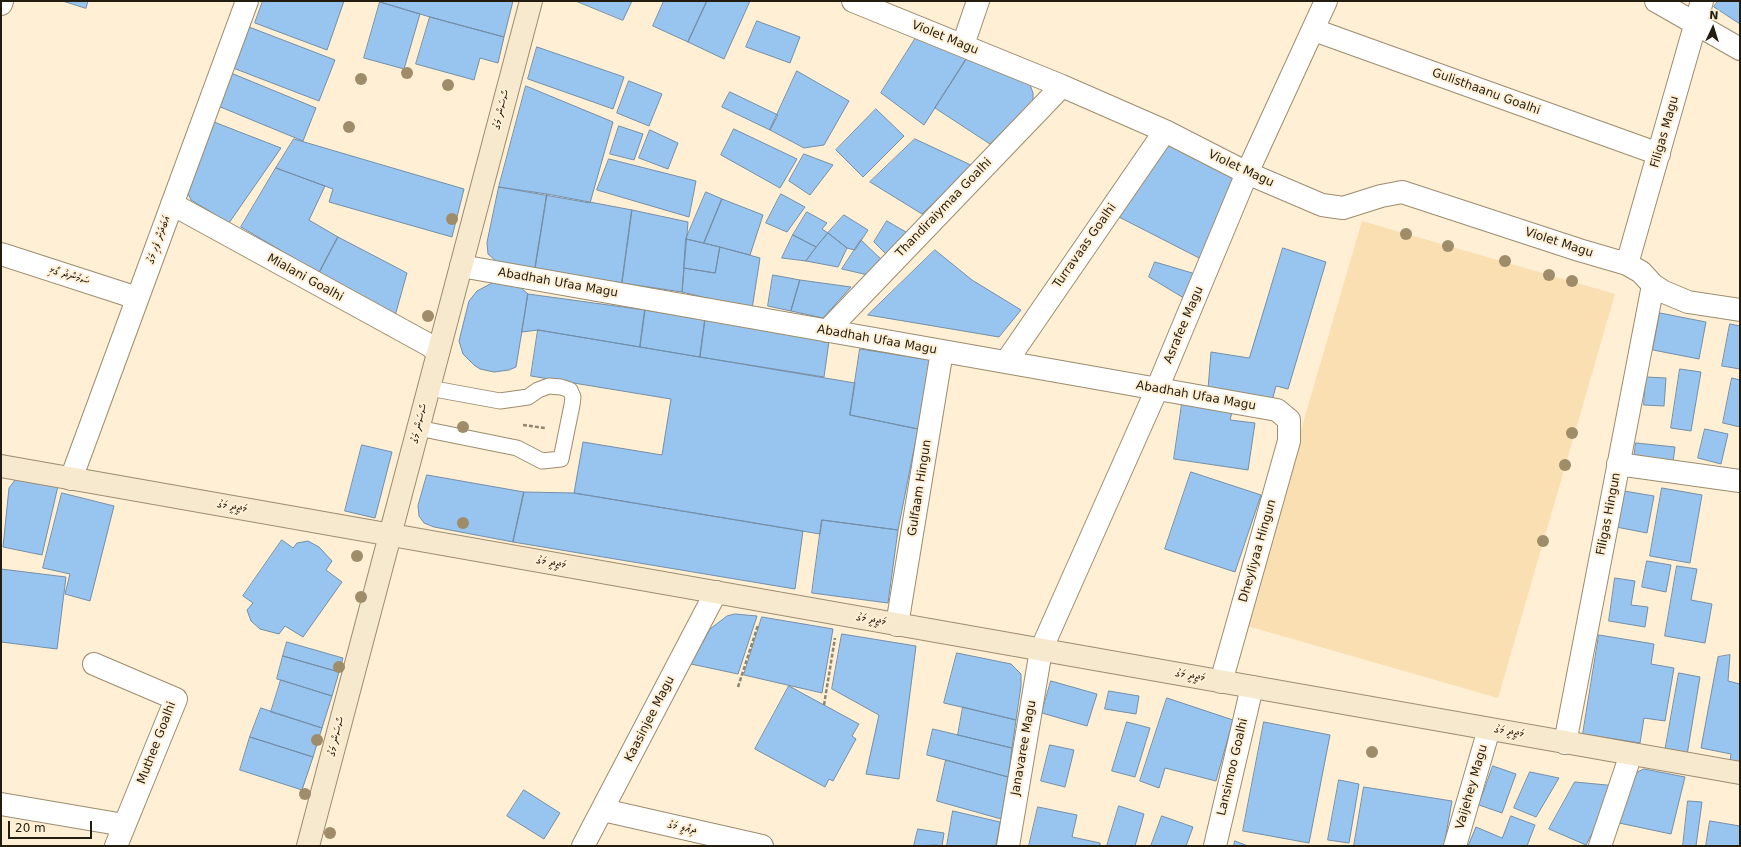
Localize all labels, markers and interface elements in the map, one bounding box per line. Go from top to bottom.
north arrow [1693,8,1733,48]
text: N [1709,9,1719,22]
street label: Violet Magu [909,18,981,58]
street label: Gulisthaanu Goalhi [1430,66,1542,118]
street label: ސޯސަން މަގު [490,89,514,131]
street label: Filigas Magu [1648,94,1682,170]
street label: Violet Magu [1206,148,1276,190]
street label: Thandiraiymaa Goalhi [893,156,995,260]
street label: Turravaas Goalhi [1050,201,1120,291]
street label: އަބަދަށް ފެހި މަގު [144,214,174,266]
street label: Violet Magu [1523,225,1595,261]
street label: Mialani Goalhi [264,251,346,305]
street label: ސަމުންދު ގޯޅި [47,263,91,289]
street label: Abadhah Ufaa Magu [497,265,619,301]
street label: Asrafee Magu [1161,284,1207,366]
street label: Abadhah Ufaa Magu [816,322,938,358]
street label: Abadhah Ufaa Magu [1135,378,1257,414]
street label: ސޯސަން މަގު [408,403,432,445]
street label: Gulfaam Hingun [905,439,935,537]
street label: Filigas Hingun [1594,471,1624,557]
street label: މަޖީދީ މަގު [216,497,248,517]
street label: Dheyliyaa Hingun [1236,498,1280,604]
street label: މަޖީދީ މަގު [535,553,567,573]
street label: މަޖީދީ މަގު [855,610,887,630]
street label: މަޖީދީ މަގު [1174,666,1206,686]
street label: Kaasinjee Magu [622,674,678,764]
street label: Janavaree Magu [1009,699,1039,797]
street label: Muthee Goalhi [135,700,179,786]
street label: ސޯސަން މަގު [325,716,349,758]
street label: Lansimoo Goalhi [1215,717,1251,817]
street label: މަޖީދީ މަގު [1493,722,1525,742]
street label: Vaijehey Magu [1453,743,1491,831]
scale bar [10,813,94,839]
street label: ދިއްލީ މަގު [666,818,698,838]
text: 20 m [15,821,46,835]

